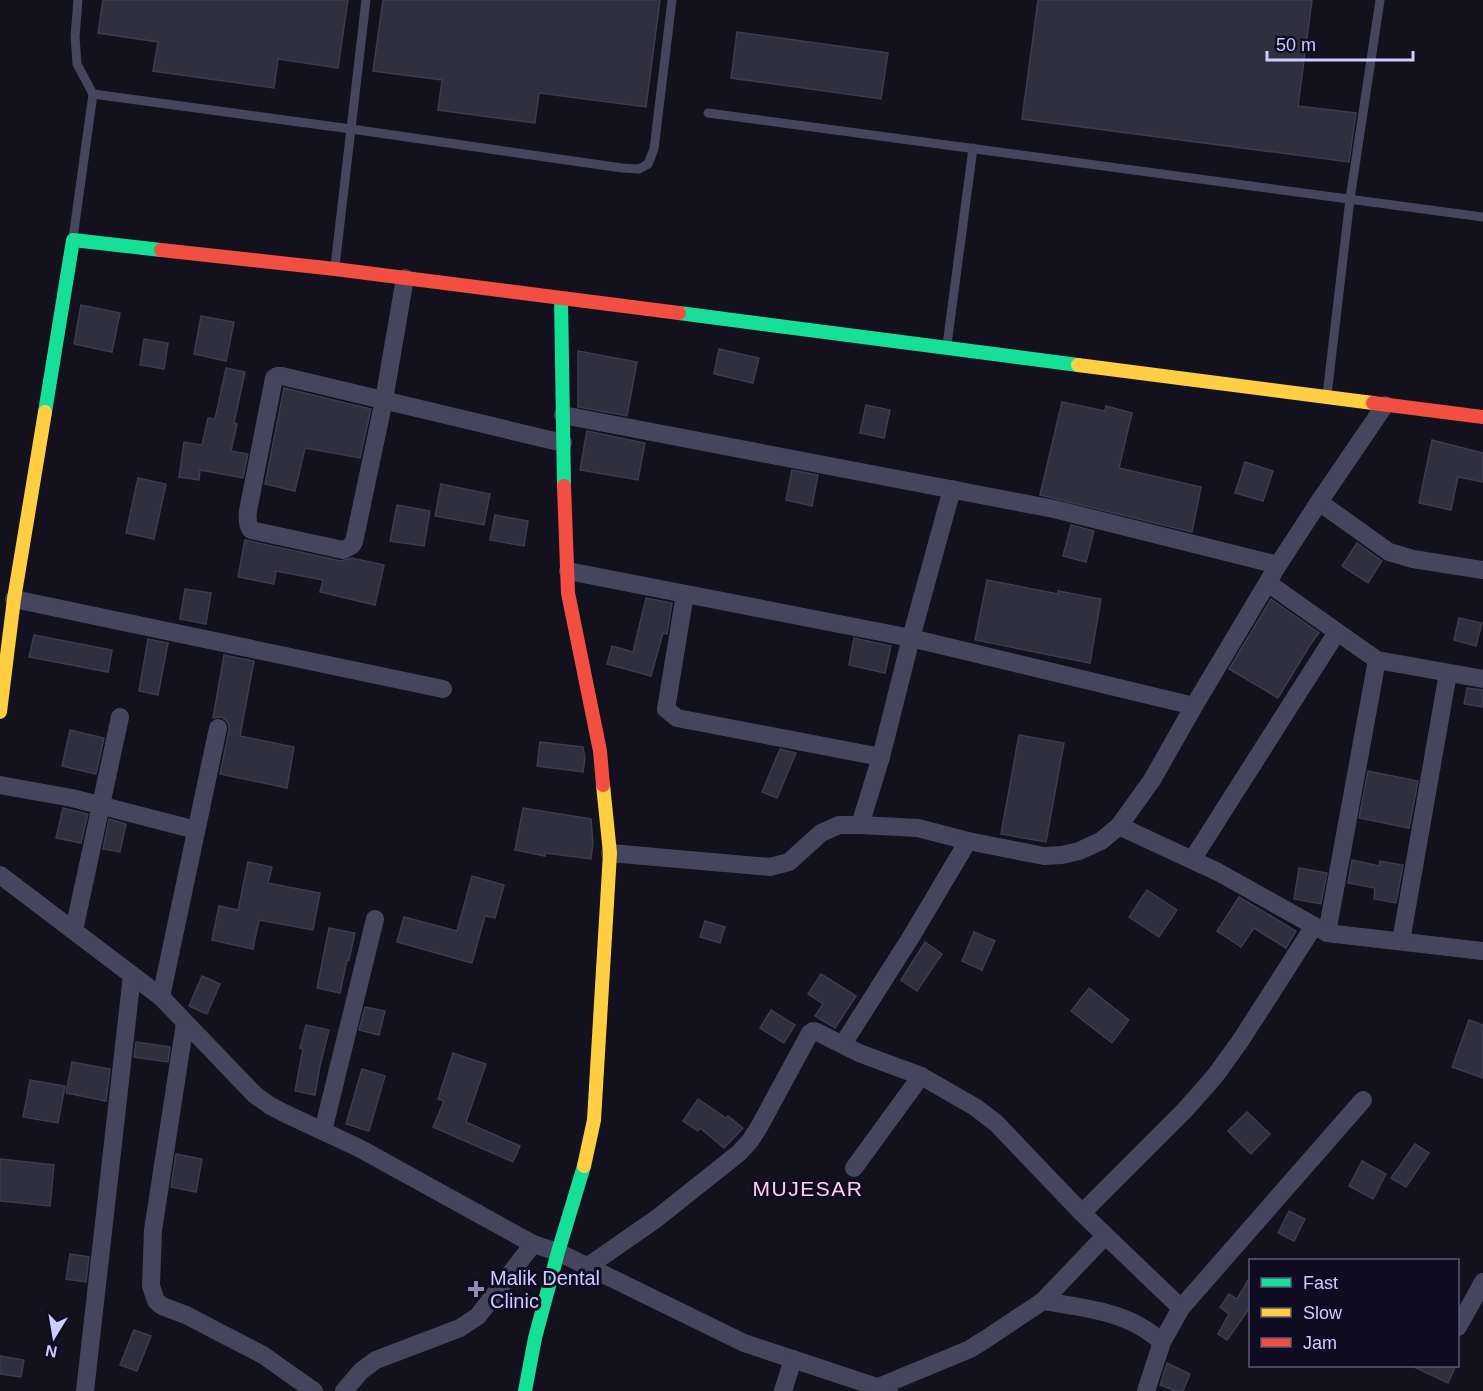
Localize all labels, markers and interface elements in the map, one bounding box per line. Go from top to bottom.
scale bar [1267,24,1412,62]
text: 50 m [1276,35,1316,55]
district label: MUJESAR [753,1177,863,1200]
legend [1249,1259,1459,1367]
place label: Malik Dental Clinic [490,1267,600,1312]
text: Fast [1303,1273,1338,1293]
marker: Malik Dental Clinic [467,1280,485,1298]
text: Slow [1303,1303,1343,1323]
north arrow [24,1307,84,1367]
text: Jam [1303,1333,1337,1353]
text: N [44,1342,59,1361]

